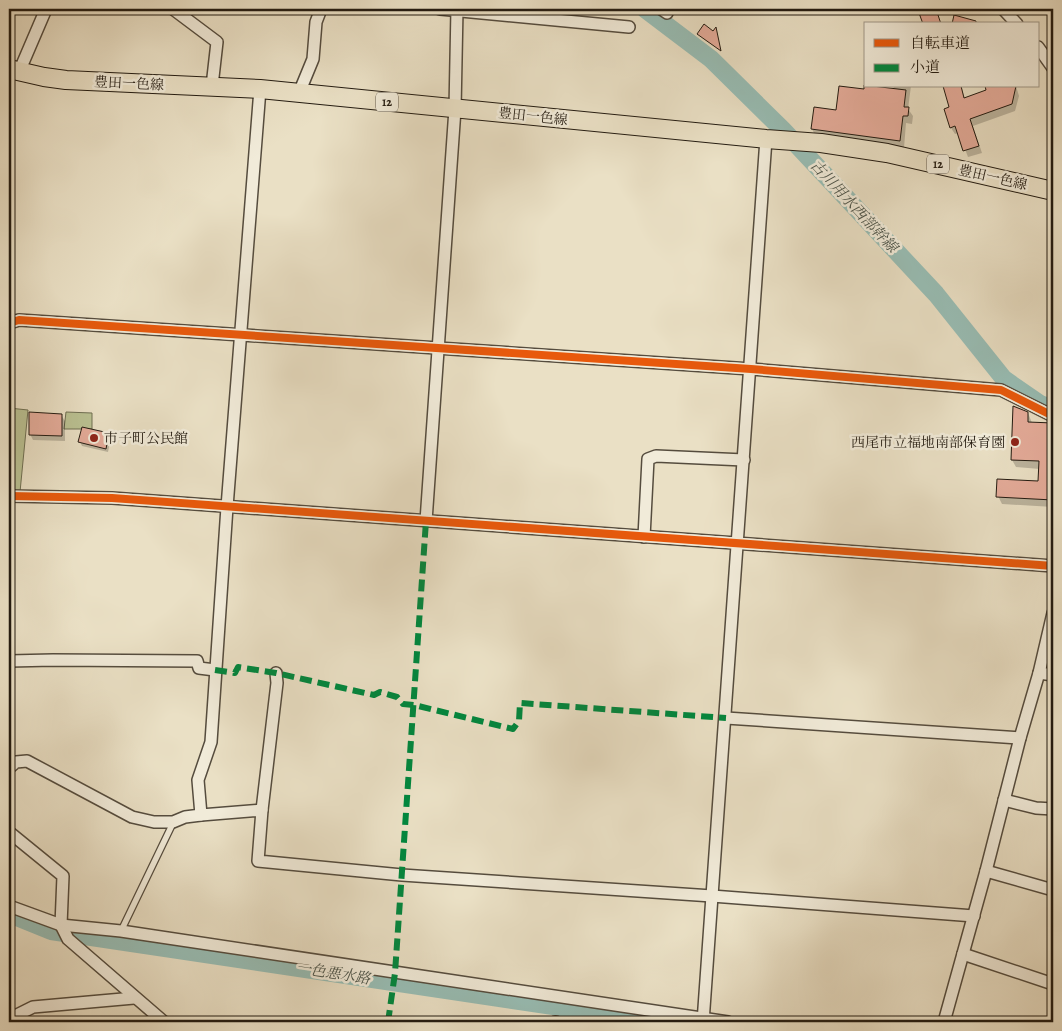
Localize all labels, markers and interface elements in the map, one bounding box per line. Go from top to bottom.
legend [864,22,1040,88]
text: 自転車道 [910,33,970,53]
text: 小道 [910,57,940,77]
street label: 豊田一色線 [94,72,164,95]
road number: 12 [376,92,398,111]
street label: 豊田一色線 [497,103,569,130]
road number: 12 [927,154,949,173]
water label: 古川用水西部幹線 [806,155,904,258]
street label: 豊田一色線 [957,160,1029,195]
place label: 市子町公民館 [104,429,188,448]
marker: 市子町公民館 [88,432,100,444]
place label: 西尾市立福地南部保育園 [851,433,1005,452]
marker: 西尾市立福地南部保育園 [1009,436,1021,448]
water label: 一色悪水路 [294,957,373,989]

